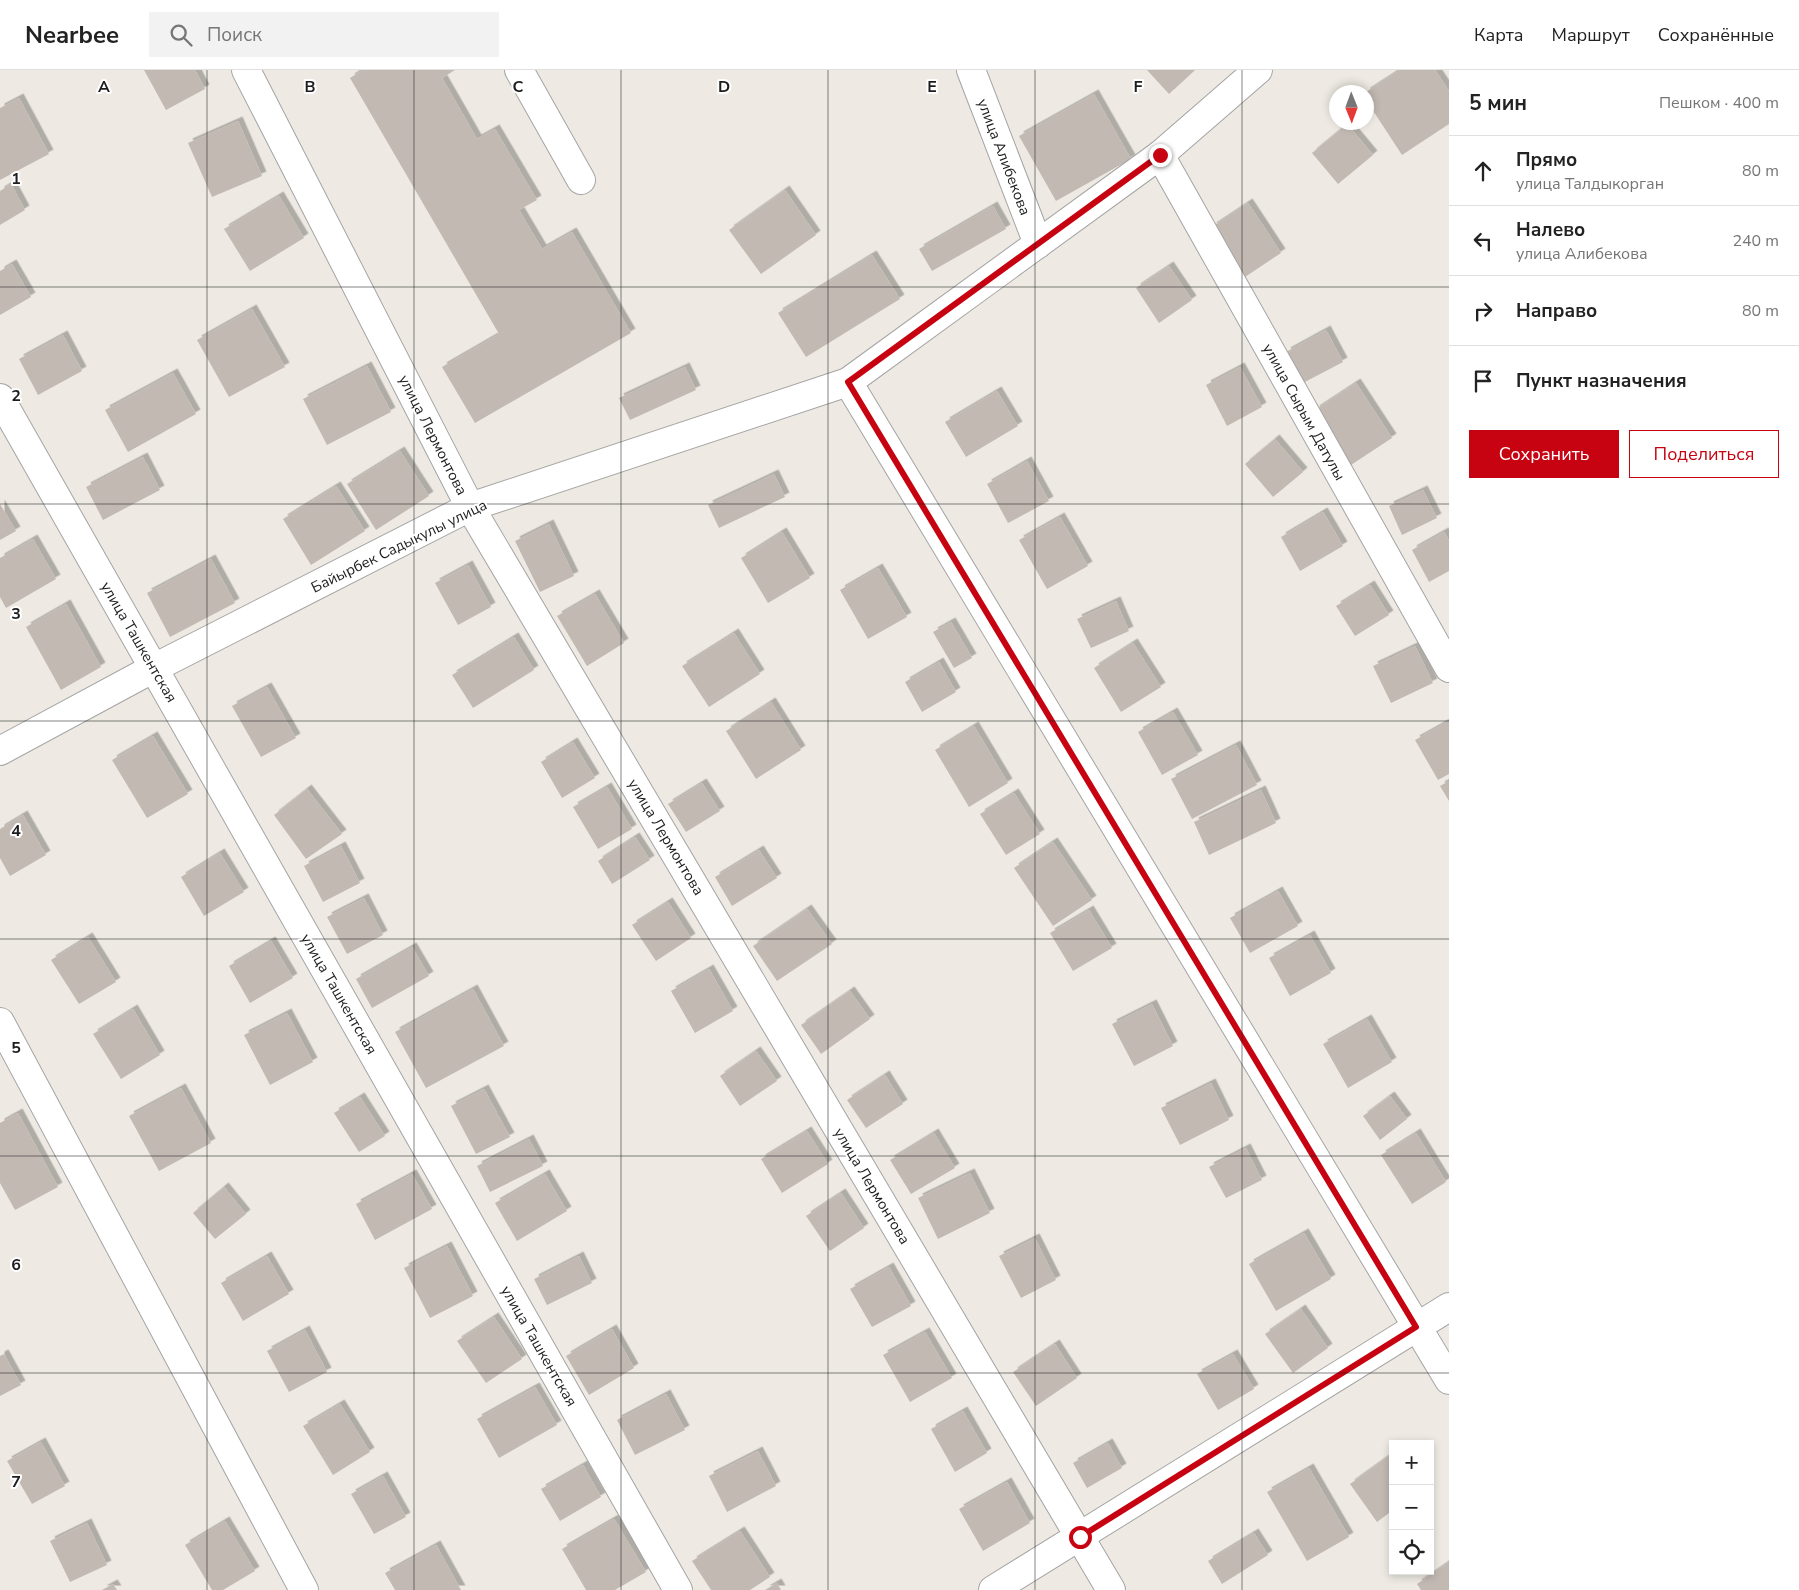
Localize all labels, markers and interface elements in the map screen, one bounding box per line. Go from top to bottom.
search box [149,12,499,57]
text: Nearbee [25,19,119,51]
icon: search [167,21,195,49]
text: Поиск [207,22,262,48]
text: Карта [1474,23,1524,47]
text: Маршрут [1552,23,1630,47]
text: Сохранённые [1658,23,1774,47]
text: A [98,76,110,98]
text: B [304,76,316,98]
text: C [513,76,524,98]
text: D [718,76,730,98]
text: E [927,76,937,98]
text: F [1134,76,1143,98]
north arrow [1329,85,1374,130]
text: 5 мин [1469,89,1527,117]
text: Пешком · 400 m [1659,92,1779,114]
street label: улица Алибекова [973,96,1035,218]
route end [1149,144,1172,167]
text: Прямо [1516,147,1577,173]
icon: ahead [1469,157,1497,185]
text: 80 m [1742,160,1779,182]
text: 1 [11,168,21,190]
text: улица Талдыкорган [1516,173,1664,195]
text: Налево [1516,217,1585,243]
icon: left [1469,227,1497,255]
text: 240 m [1732,230,1779,252]
text: улица Алибекова [1516,243,1648,265]
icon: right [1469,297,1497,325]
text: Направо [1516,298,1597,324]
text: 80 m [1742,300,1779,322]
street label: улица Сырым Датулы [1258,340,1350,484]
icon: arrive [1469,367,1497,395]
text: Пункт назначения [1516,368,1687,394]
street label: улица Лермонтова [394,371,472,499]
text: 2 [11,385,21,407]
button: Сохранить [1469,430,1619,478]
button: Поделиться [1629,430,1779,478]
street label: Байырбек Садыкулы улица [308,495,490,597]
street label: улица Ташкентская [96,578,182,706]
text: 3 [11,603,21,625]
street label: улица Лермонтова [623,775,709,899]
text: 4 [11,820,21,842]
street label: улица Ташкентская [296,930,382,1058]
text: 5 [11,1037,21,1059]
street label: улица Лермонтова [829,1124,915,1248]
text: 6 [11,1254,21,1276]
street label: улица Ташкентская [496,1282,582,1410]
map controls [1389,1440,1434,1575]
button: + [1389,1440,1434,1485]
text: 7 [11,1471,21,1493]
button: − [1389,1485,1434,1530]
route start [1069,1526,1092,1549]
button: locate [1389,1530,1434,1575]

